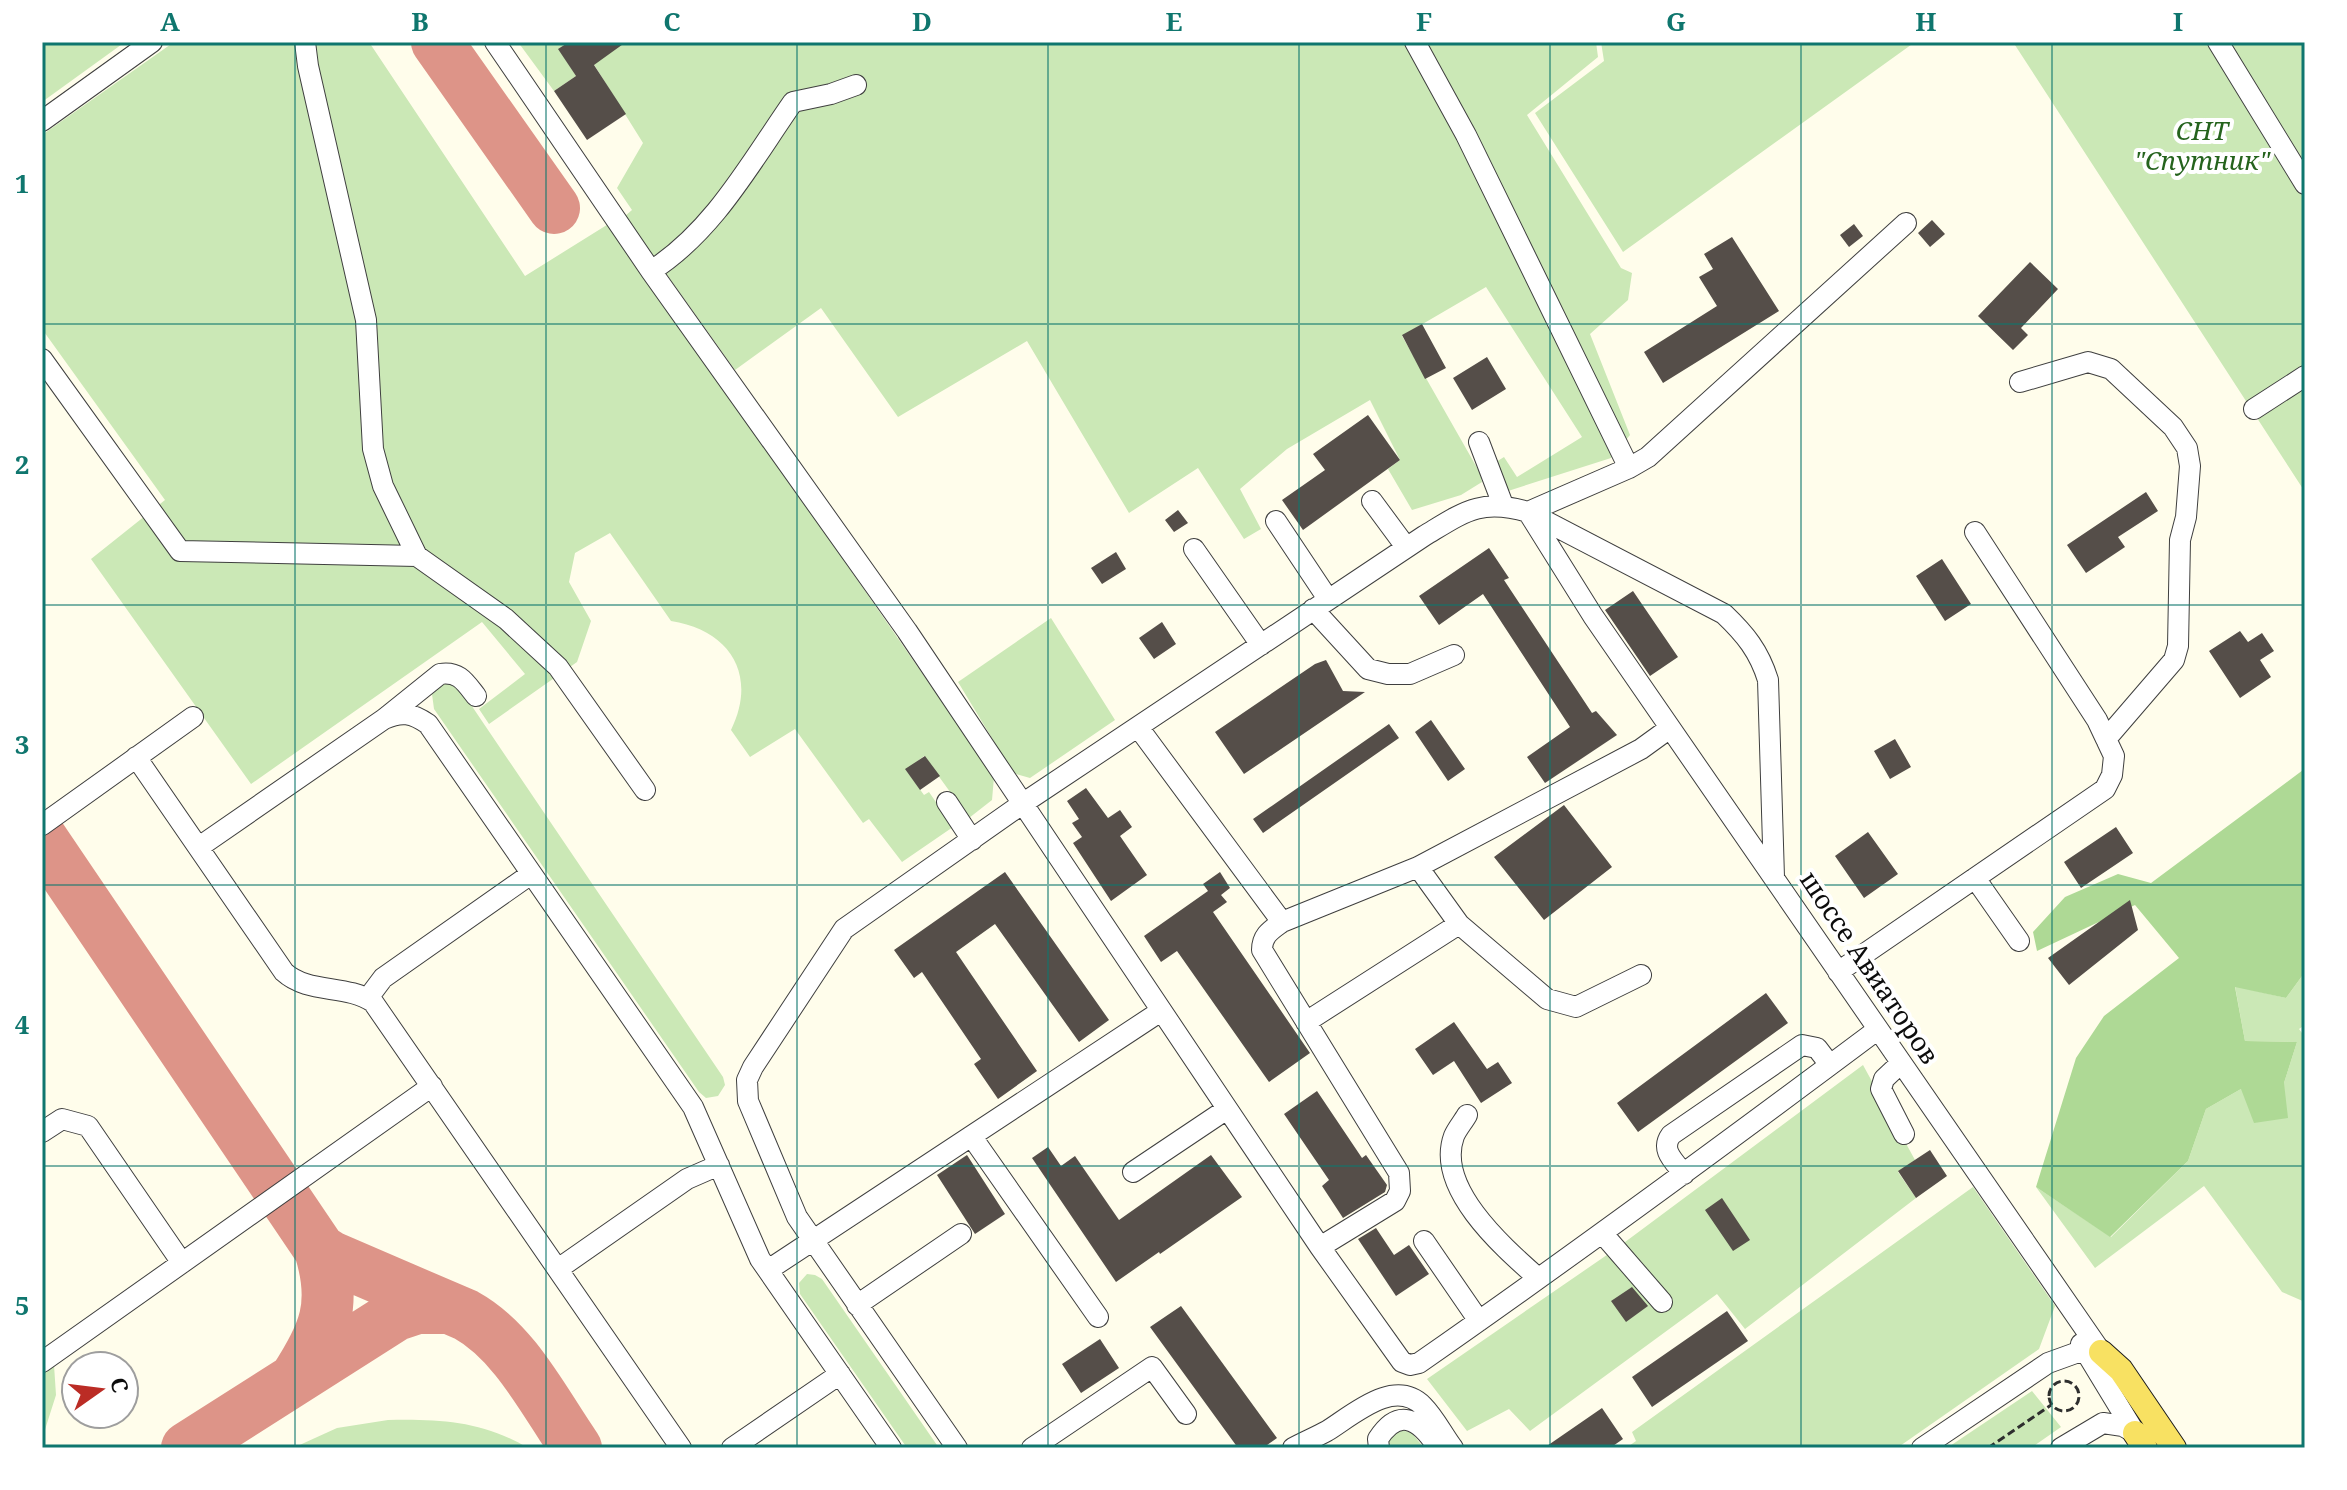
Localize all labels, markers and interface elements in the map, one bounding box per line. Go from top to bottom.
text: A [160,3,180,39]
text: B [411,3,429,39]
text: C [663,3,681,39]
text: D [912,3,932,39]
text: E [1166,3,1183,39]
text: F [1416,3,1432,39]
text: G [1666,3,1686,39]
text: H [1915,3,1937,39]
text: I [2173,3,2183,39]
park label: СНТ "Спутник" [2134,112,2271,178]
text: 1 [15,165,29,201]
text: 2 [15,446,29,482]
text: 3 [15,726,29,762]
street label: шоссе Авиаторов [1792,863,1948,1071]
text: 4 [15,1006,30,1042]
text: 5 [15,1287,29,1323]
north arrow [60,1350,140,1430]
text: С [104,1374,137,1396]

